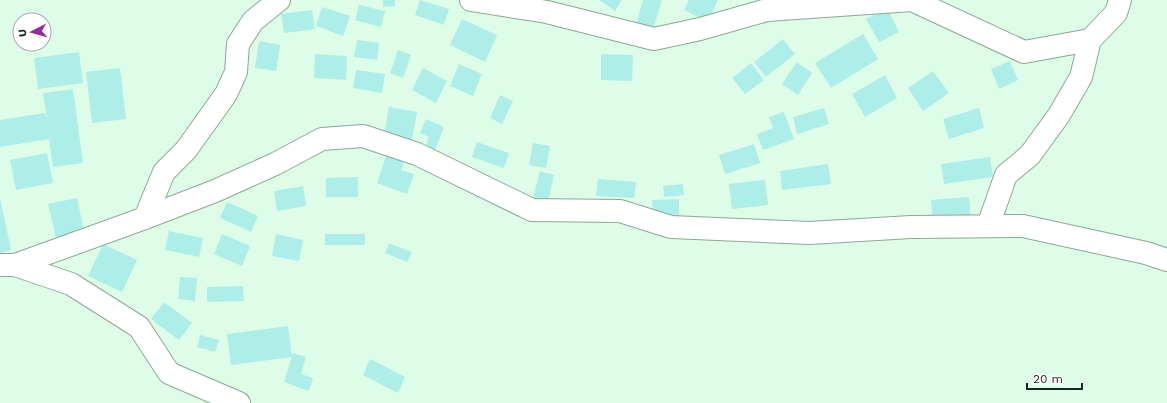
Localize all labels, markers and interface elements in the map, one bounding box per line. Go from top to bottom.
north arrow [12,12,52,52]
text: U [16,28,29,38]
scale bar [1027,365,1082,391]
text: 20 m [1033,372,1063,386]

